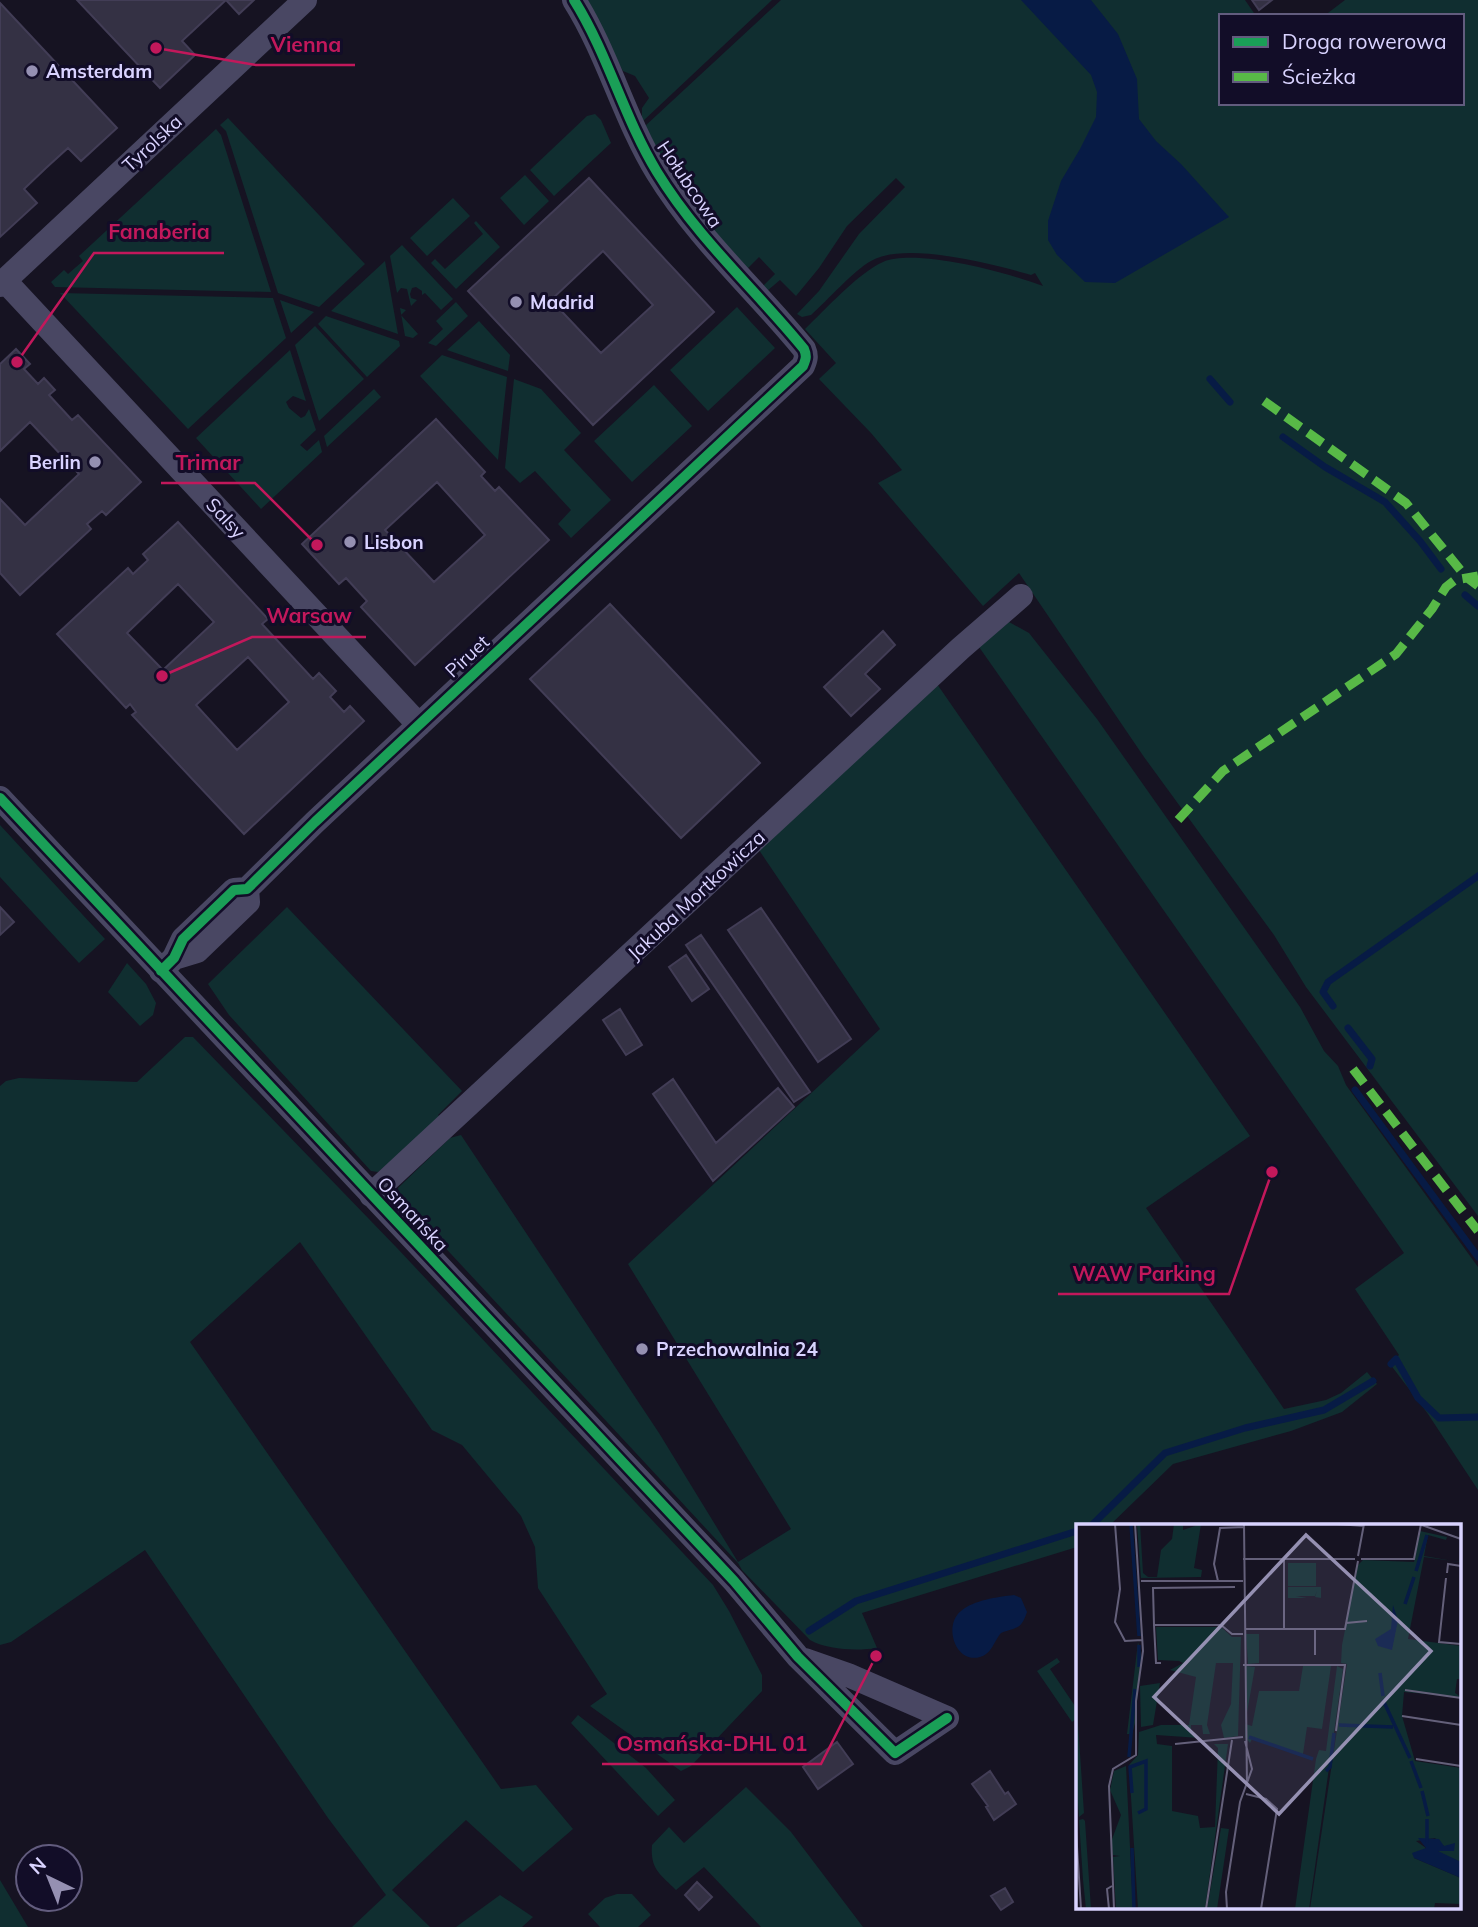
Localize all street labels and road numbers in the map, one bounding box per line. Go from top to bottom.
street label: Tyrolska [117,109,187,177]
street label: Hołubcowa [652,136,728,232]
street label: Salsy [201,493,251,543]
street label: Piruet [440,629,494,682]
street label: Jakuba Mortkowicza [622,825,770,965]
street label: Osmańska [372,1172,454,1256]

